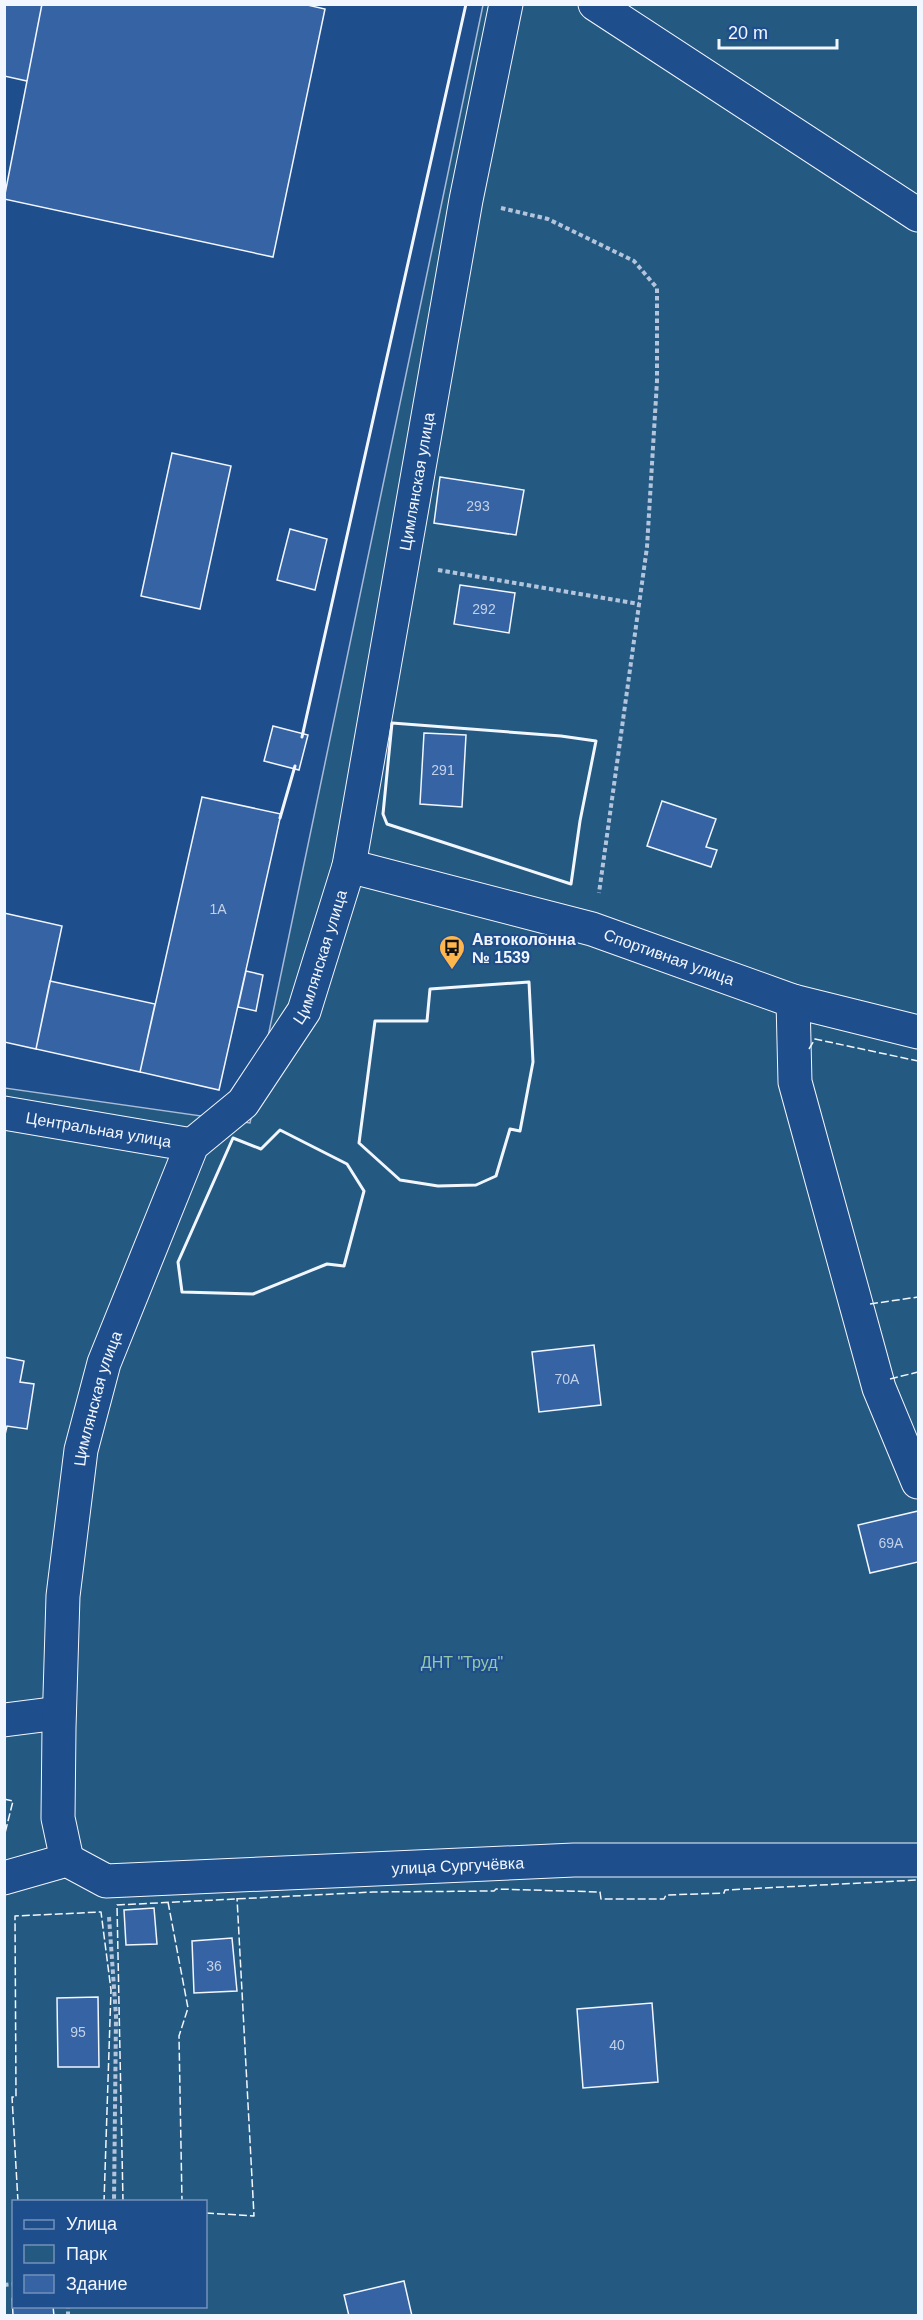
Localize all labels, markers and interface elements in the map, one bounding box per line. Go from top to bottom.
scale bar [719,12,838,50]
text: 20 m [728,23,768,43]
street label: Цимлянская улица [397,411,438,552]
house number: 293 [466,498,490,514]
house number: 292 [472,601,496,617]
house number: 291 [431,762,455,778]
street label: Цимлянская улица [290,888,350,1027]
house number: 1А [209,901,227,917]
street label: Спортивная улица [601,926,737,988]
place label: Автоколонна № 1539 [472,931,576,966]
bus stop icon: Автоколонна № 1539 [437,933,467,971]
street label: Центральная улица [25,1109,173,1150]
street label: Цимлянская улица [71,1328,125,1467]
house number: 70А [555,1371,580,1387]
house number: 69А [879,1535,904,1551]
park label: ДНТ "Труд" [421,1654,503,1671]
street label: улица Сургучёвка [391,1854,525,1877]
house number: 36 [206,1958,222,1974]
house number: 95 [70,2024,86,2040]
house number: 40 [609,2037,625,2053]
legend [12,2200,207,2308]
text: Улица [66,2214,118,2234]
text: Парк [66,2244,107,2264]
text: Здание [66,2274,127,2294]

